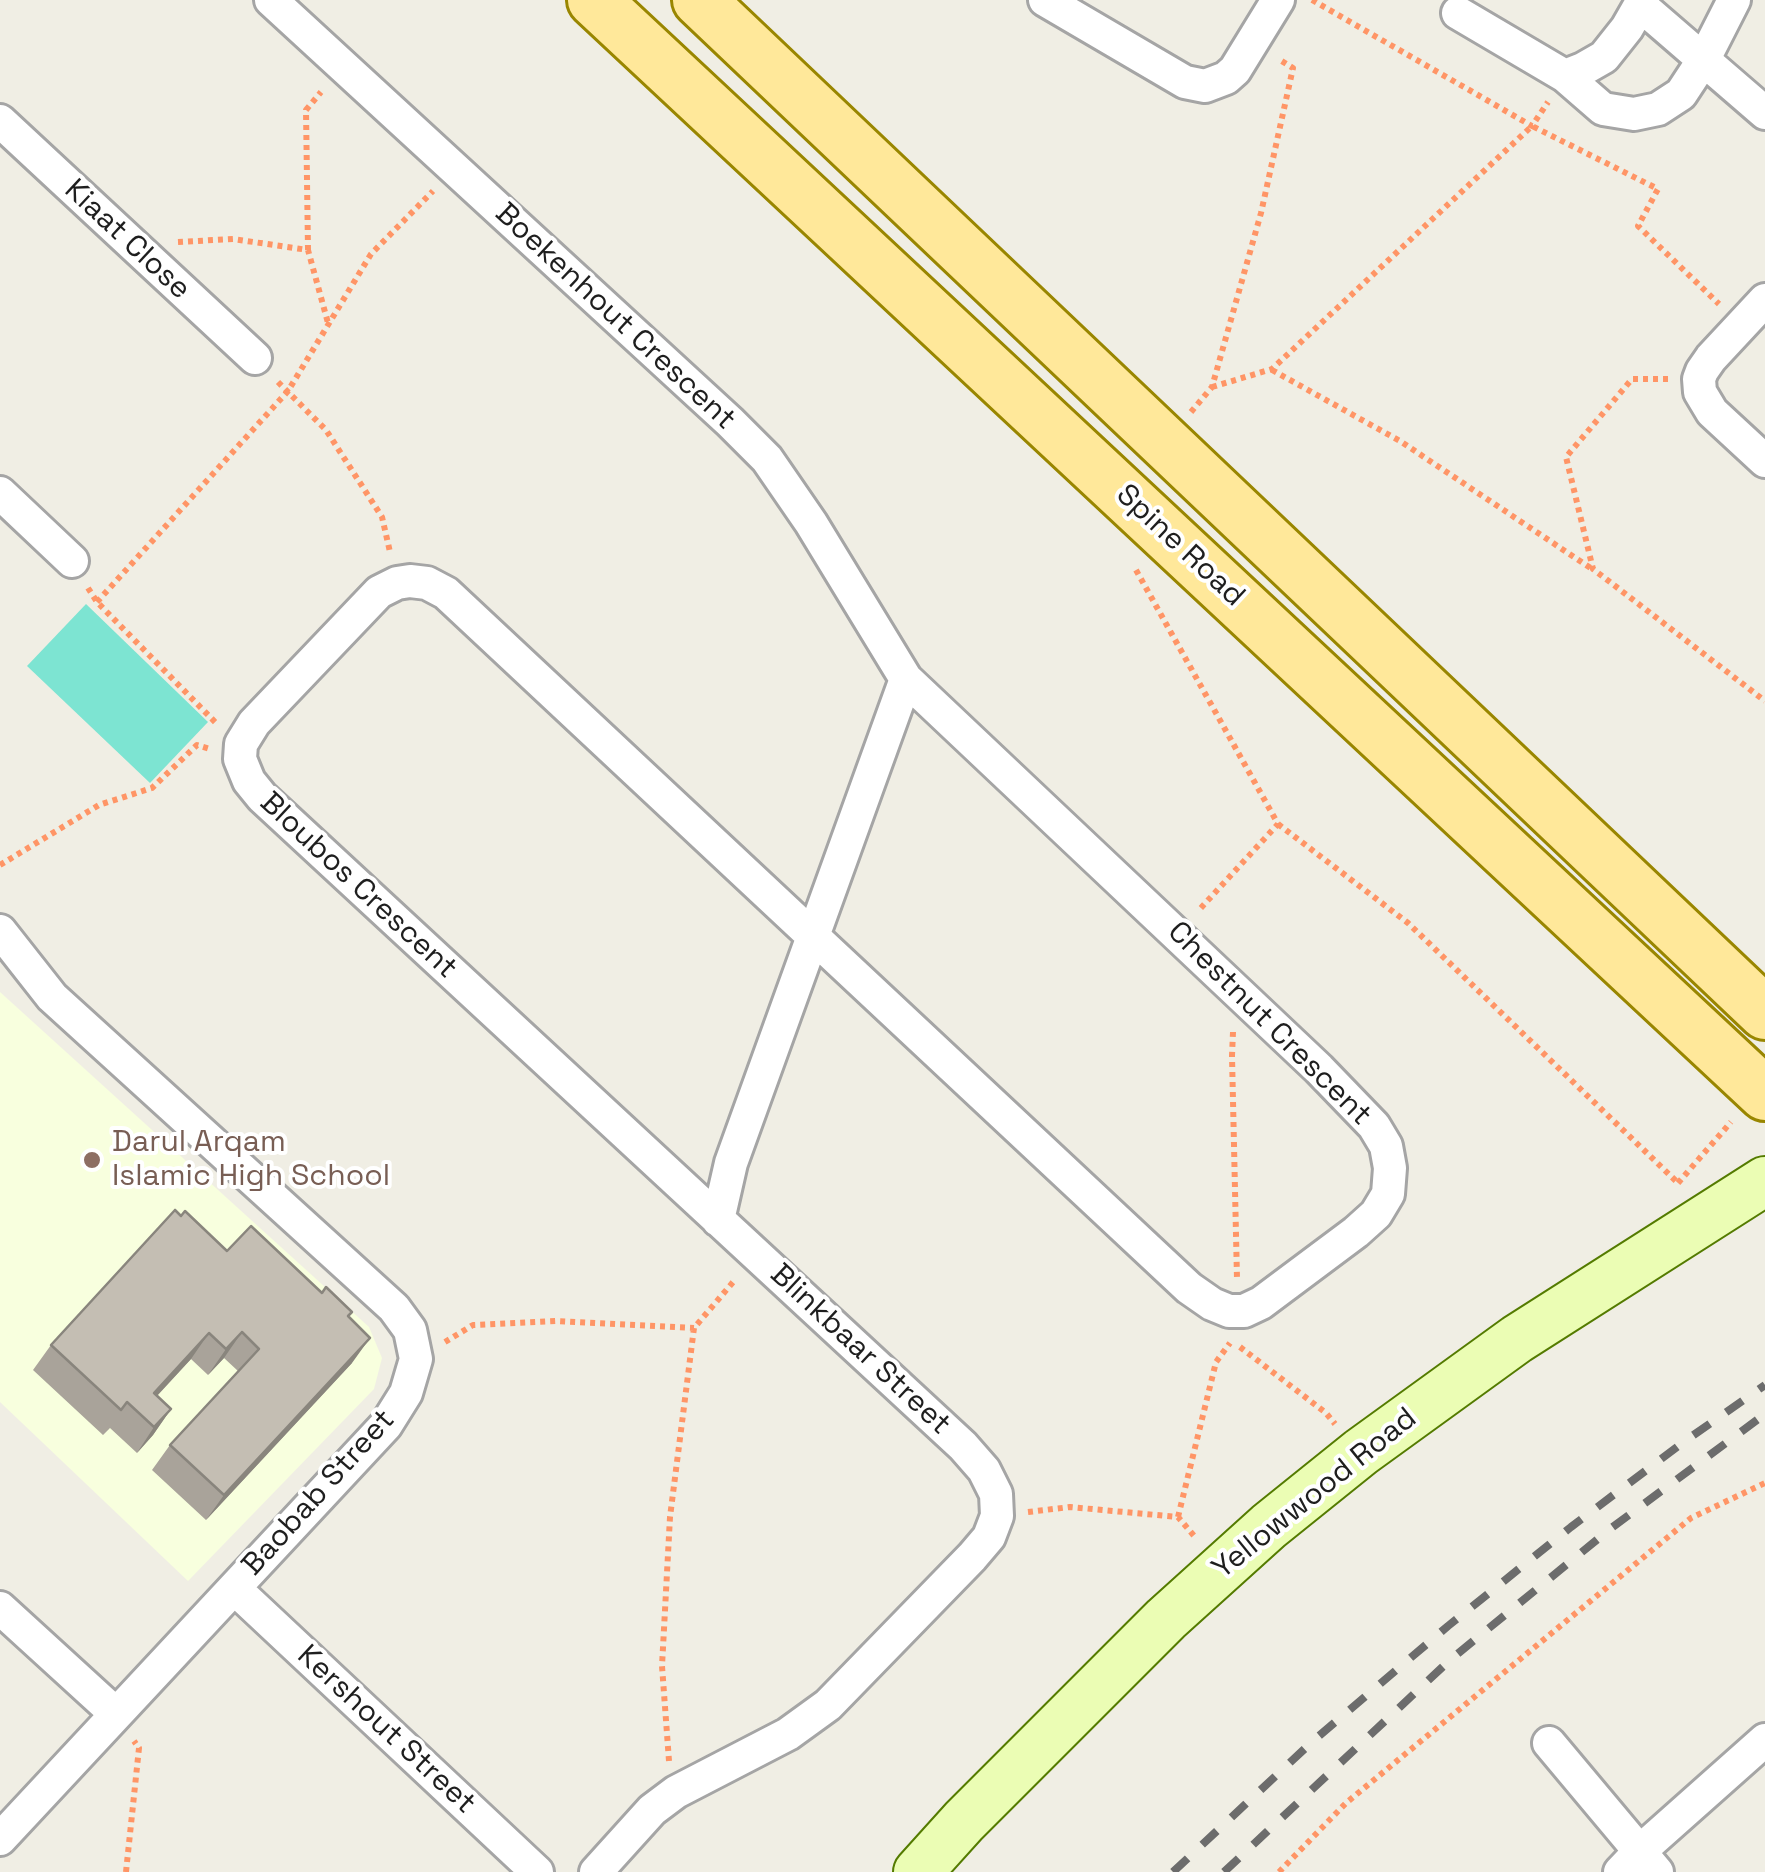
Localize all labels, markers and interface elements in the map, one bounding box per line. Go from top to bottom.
street label: Kiaat Close [56,172,198,308]
street label: Boekenhout Crescent [487,196,743,438]
street label: Spine Road [1108,477,1252,615]
street label: Bloubos Crescent [252,785,464,987]
street label: Chestnut Crescent [1159,914,1379,1134]
place label: Darul Arqam Islamic High School [112,1125,390,1196]
marker: Darul Arqam Islamic High School [81,1149,103,1171]
street label: Blinkbaar Street [762,1257,958,1443]
street label: Yellowwood Road [1206,1401,1424,1587]
street label: Baobab Street [235,1403,403,1583]
street label: Kershout Street [289,1638,483,1822]

